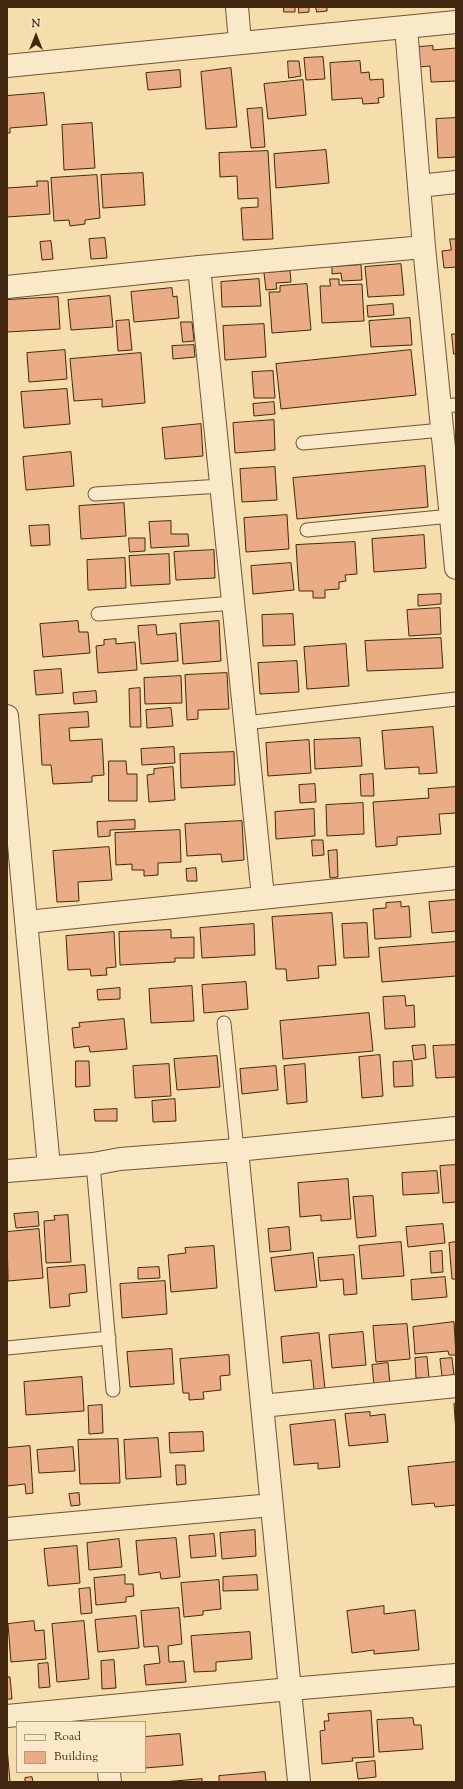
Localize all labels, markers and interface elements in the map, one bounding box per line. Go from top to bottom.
north arrow [16,16,56,56]
text: N [32,16,40,32]
legend [16,1721,146,1773]
text: Road [54,1728,81,1746]
text: Building [54,1748,98,1766]

